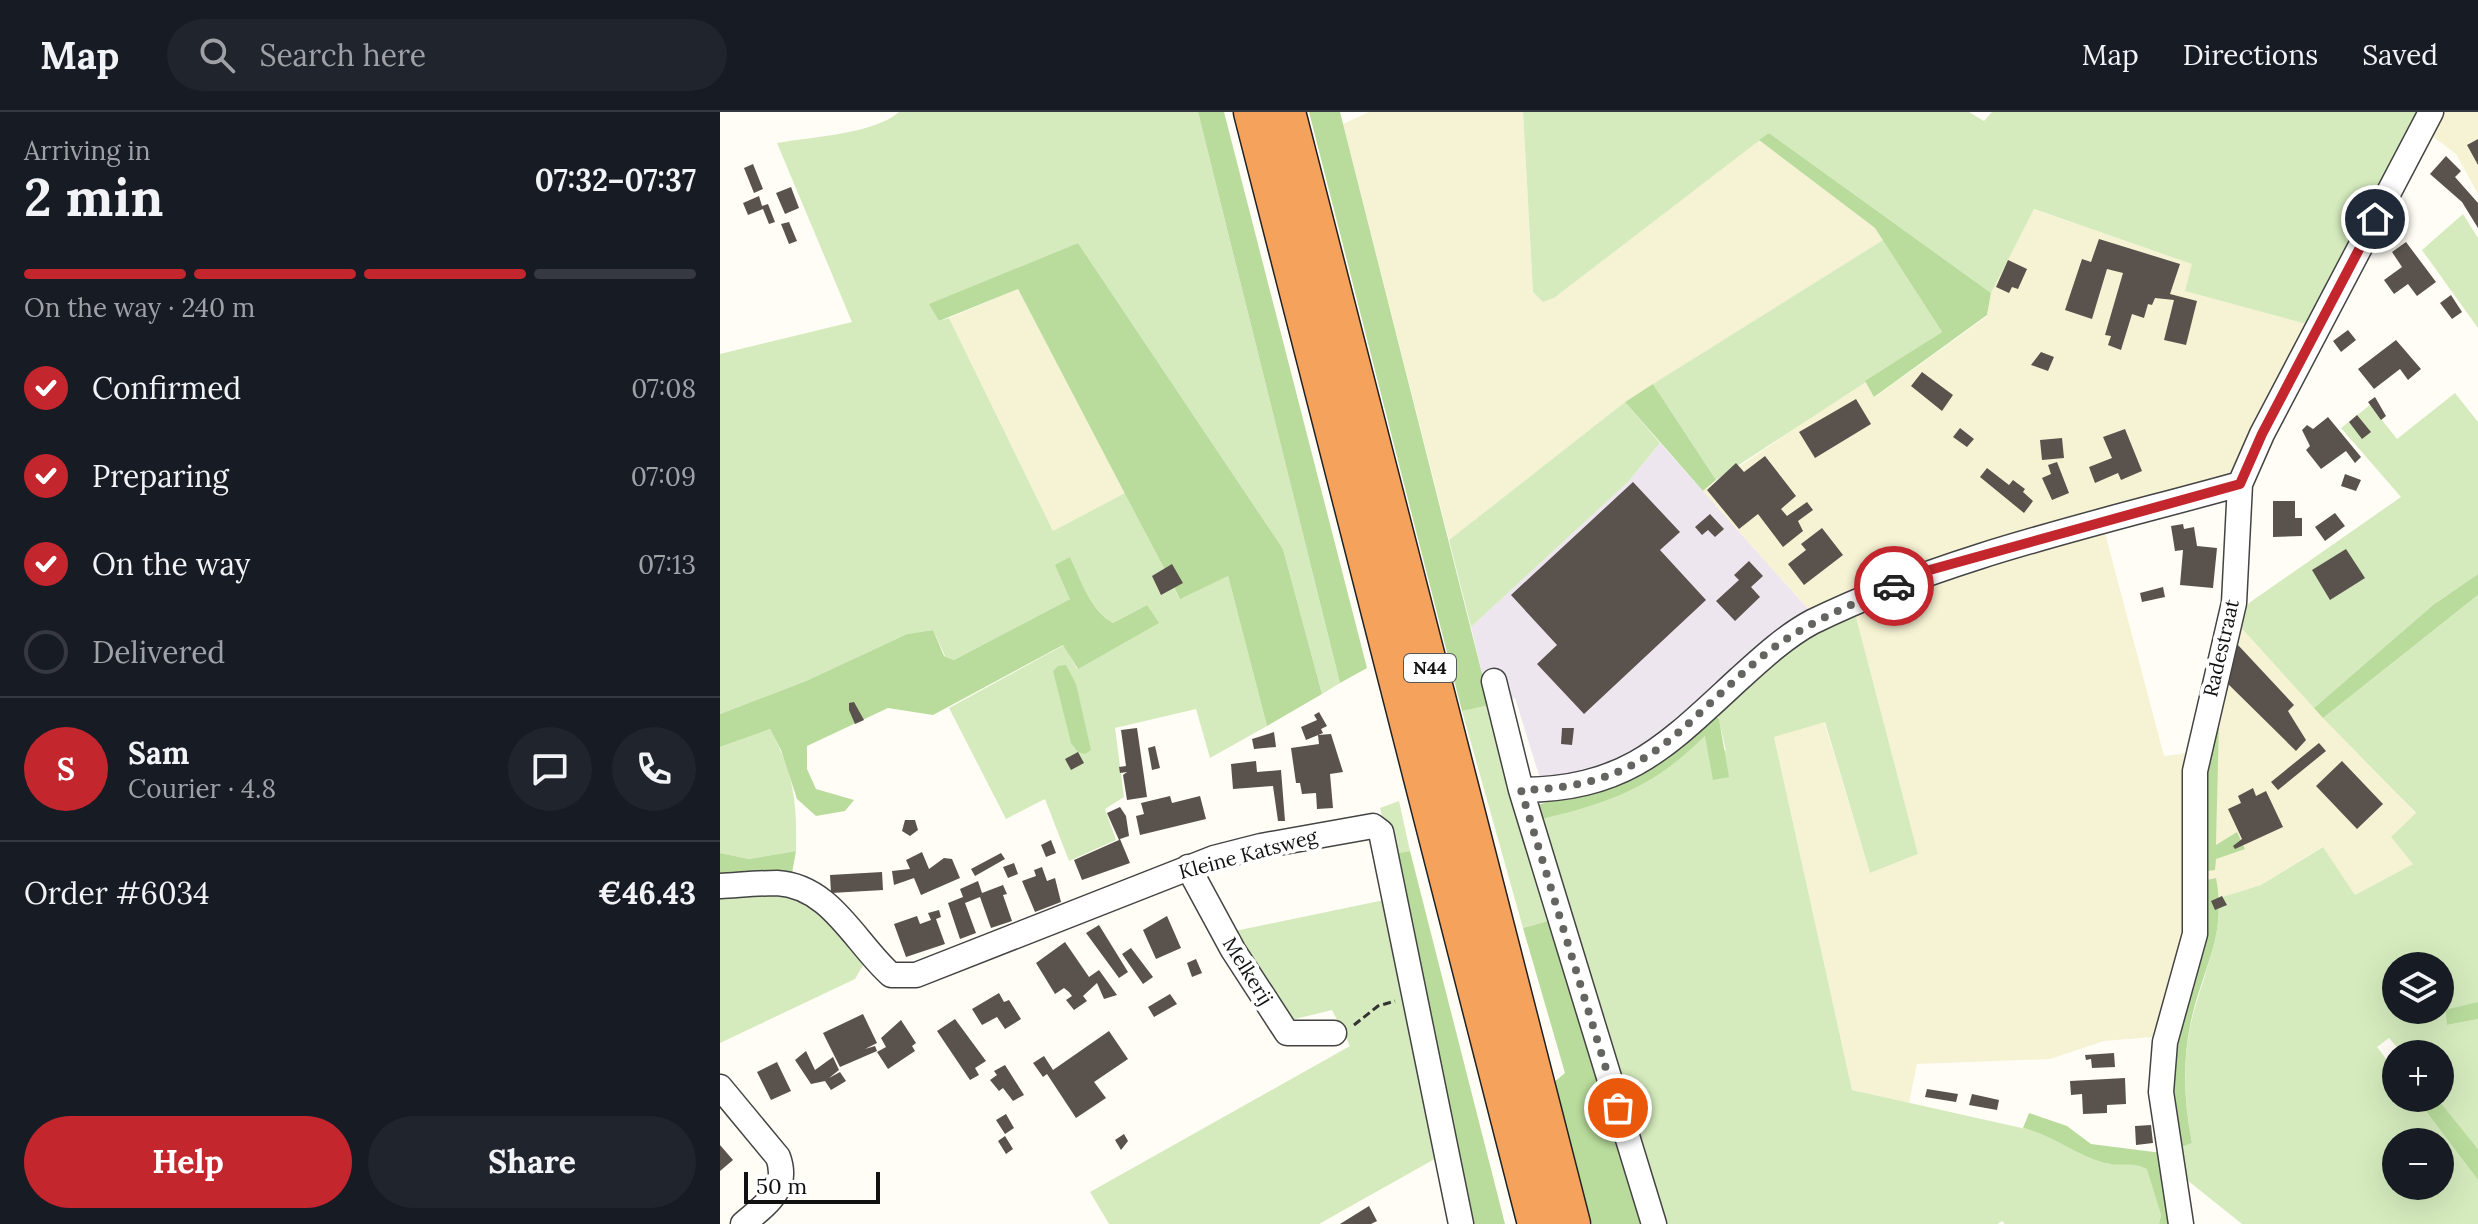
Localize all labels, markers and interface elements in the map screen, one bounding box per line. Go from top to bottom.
search box [167,19,727,91]
text: Map [40,31,119,79]
icon: search [195,33,239,77]
text: Search here [259,36,426,74]
text: Map [2082,37,2139,73]
text: Directions [2183,37,2318,73]
text: Saved [2362,37,2438,73]
text: Arriving in [24,134,151,167]
text: 07:32–07:37 [535,161,696,199]
text: 2 min [24,164,163,230]
pin [2341,185,2409,253]
icon: home [2353,197,2397,241]
text: On the way · 240 m [24,291,255,324]
icon: check [24,366,68,410]
text: Confirmed [92,369,241,407]
text: 07:08 [631,372,696,405]
icon: check [24,454,68,498]
text: Preparing [92,457,229,495]
text: 07:09 [631,460,696,493]
icon: check [24,542,68,586]
text: On the way [92,545,250,583]
courier [1854,546,1934,626]
text: 07:13 [638,548,696,581]
icon: car [1872,564,1916,608]
street label: Radestraat [2197,596,2244,699]
text: Delivered [92,633,225,671]
road number: N44 [1404,654,1456,682]
button: chat [508,727,592,811]
button: phone [612,727,696,811]
text: Sam [128,734,189,772]
text: S [57,750,75,788]
text: Courier · 4.8 [128,772,276,805]
street label: Kleine Katsweg [1176,823,1321,884]
text: Order #6034 [24,874,210,912]
text: €46.43 [598,874,696,912]
street label: Melkerij [1218,932,1279,1009]
map controls [2382,952,2454,1200]
button: layers [2382,952,2454,1024]
button: + [2382,1040,2454,1112]
pin [1584,1074,1652,1142]
icon: bag [1596,1086,1640,1130]
button: Help [24,1116,352,1208]
button: Share [368,1116,696,1208]
button: − [2382,1128,2454,1200]
scale bar [744,1168,880,1204]
text: 50 m [756,1172,807,1200]

